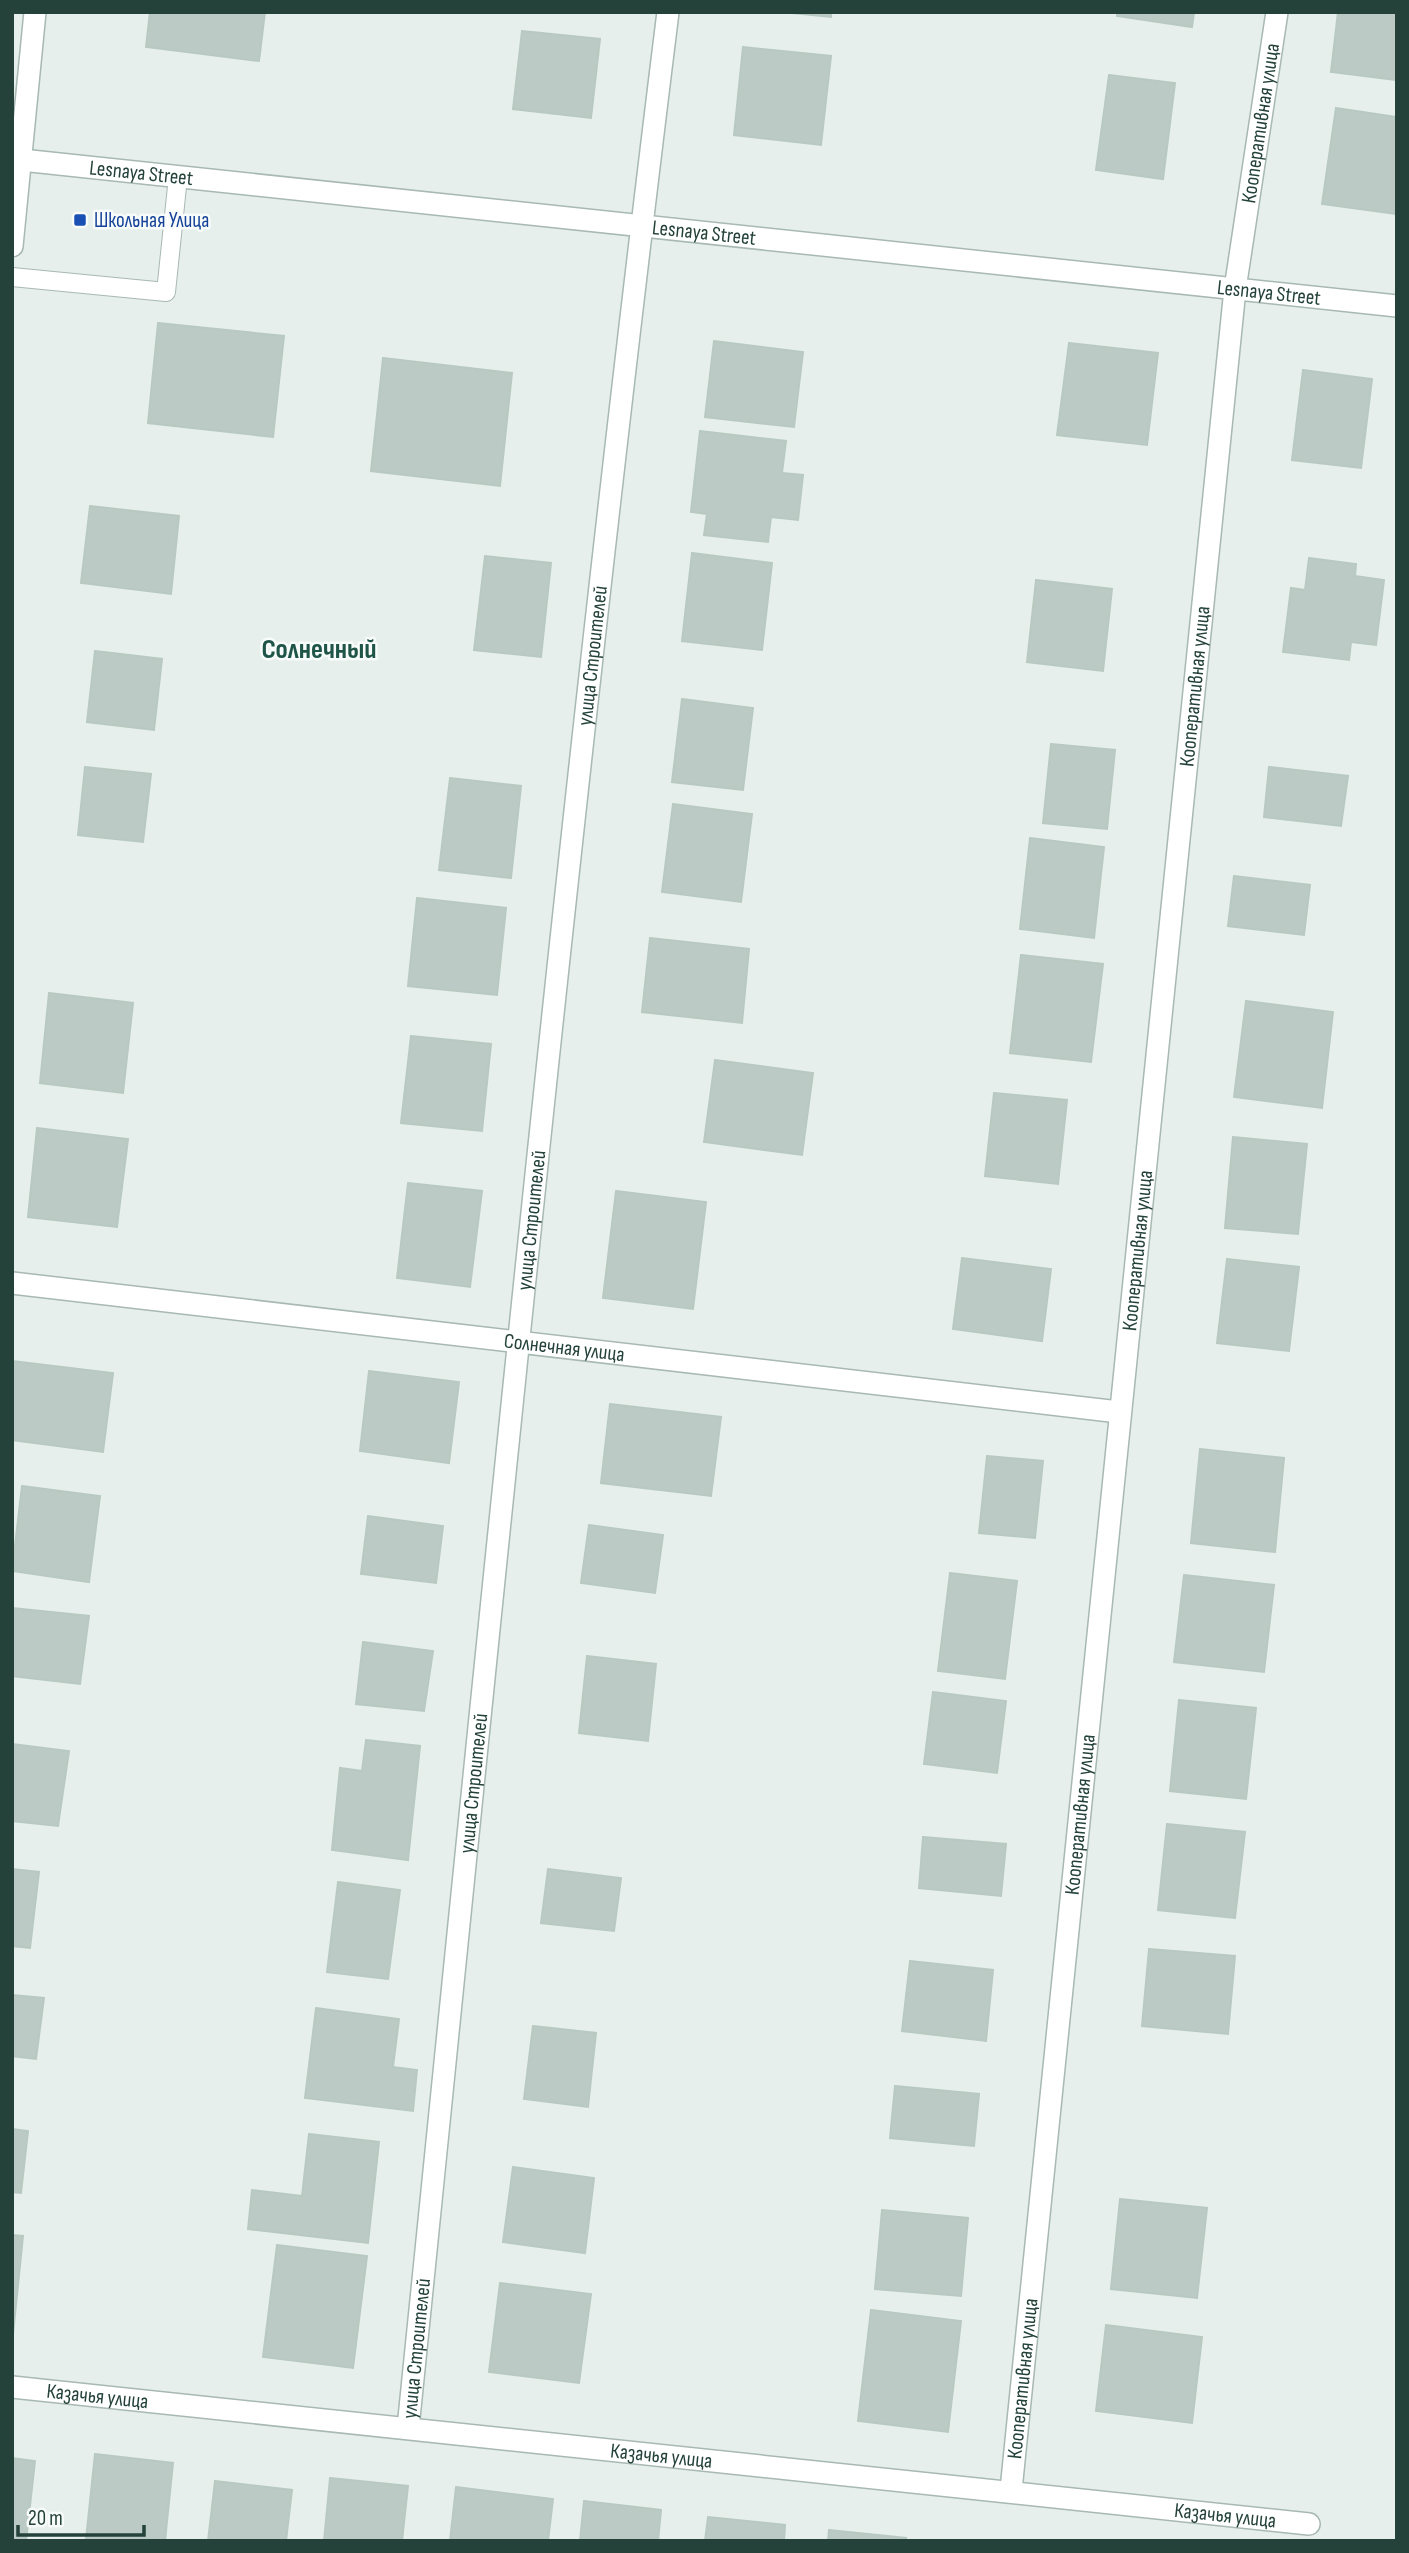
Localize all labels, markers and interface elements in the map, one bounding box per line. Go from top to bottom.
street label: Кооперативная улица [1236,42,1285,205]
street label: Lesnaya Street [88,155,194,191]
place label: Школьная Улица [94,208,209,233]
marker: Школьная Улица [72,212,88,228]
street label: Lesnaya Street [651,215,757,250]
street label: Lesnaya Street [1216,274,1322,310]
street label: улица Строителей [572,584,612,727]
street label: Кооперативная улица [1174,605,1215,768]
district label: Солнечный [261,633,377,666]
street label: улица Строителей [511,1149,551,1292]
street label: Кооперативная улица [1117,1169,1158,1332]
street label: Солнечная улица [503,1328,626,1367]
street label: улица Строителей [454,1712,493,1855]
street label: Кооперативная улица [1059,1733,1100,1896]
street label: улица Строителей [397,2277,436,2420]
street label: Кооперативная улица [1002,2297,1043,2460]
street label: Казачья улица [45,2378,150,2414]
street label: Казачья улица [609,2438,714,2473]
scale bar [18,2494,144,2538]
street label: Казачья улица [1173,2497,1277,2533]
text: 20 m [28,2506,63,2531]

